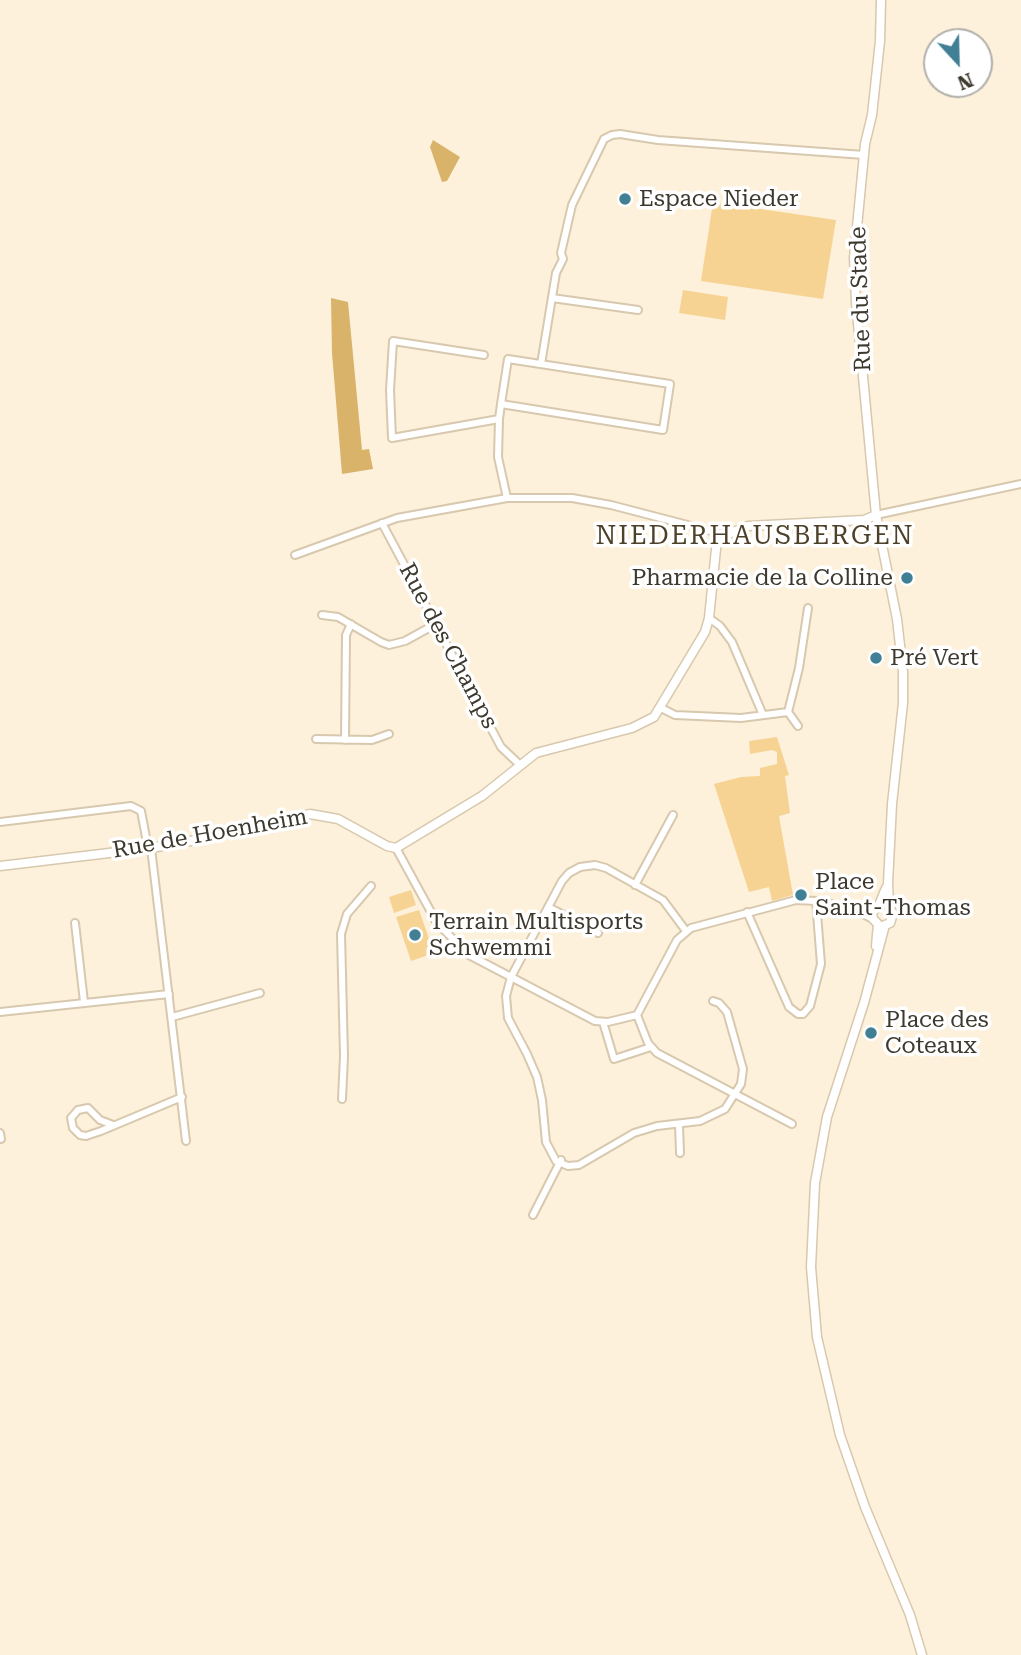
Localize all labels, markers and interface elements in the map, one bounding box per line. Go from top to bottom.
north arrow [923,28,993,98]
text: N [954,68,976,94]
place label: Espace Nieder [639,185,798,213]
marker: Espace Nieder [617,191,633,207]
street label: Rue du Stade [845,226,877,372]
district label: NIEDERHAUSBERGEN [597,520,913,552]
street label: Rue des Champs [393,559,503,733]
place label: Pharmacie de la Colline [631,564,893,592]
marker: Pharmacie de la Colline [899,570,915,586]
place label: Pré Vert [890,644,978,672]
marker: Pré Vert [868,650,884,666]
street label: Rue de Hoenheim [110,803,310,865]
place label: Place Saint-Thomas [815,868,971,922]
marker: Place Saint-Thomas [793,887,809,903]
place label: Terrain Multisports Schwemmi [429,908,643,962]
marker: Terrain Multisports Schwemmi [407,927,423,943]
place label: Place des Coteaux [885,1006,989,1060]
marker: Place des Coteaux [863,1025,879,1041]

